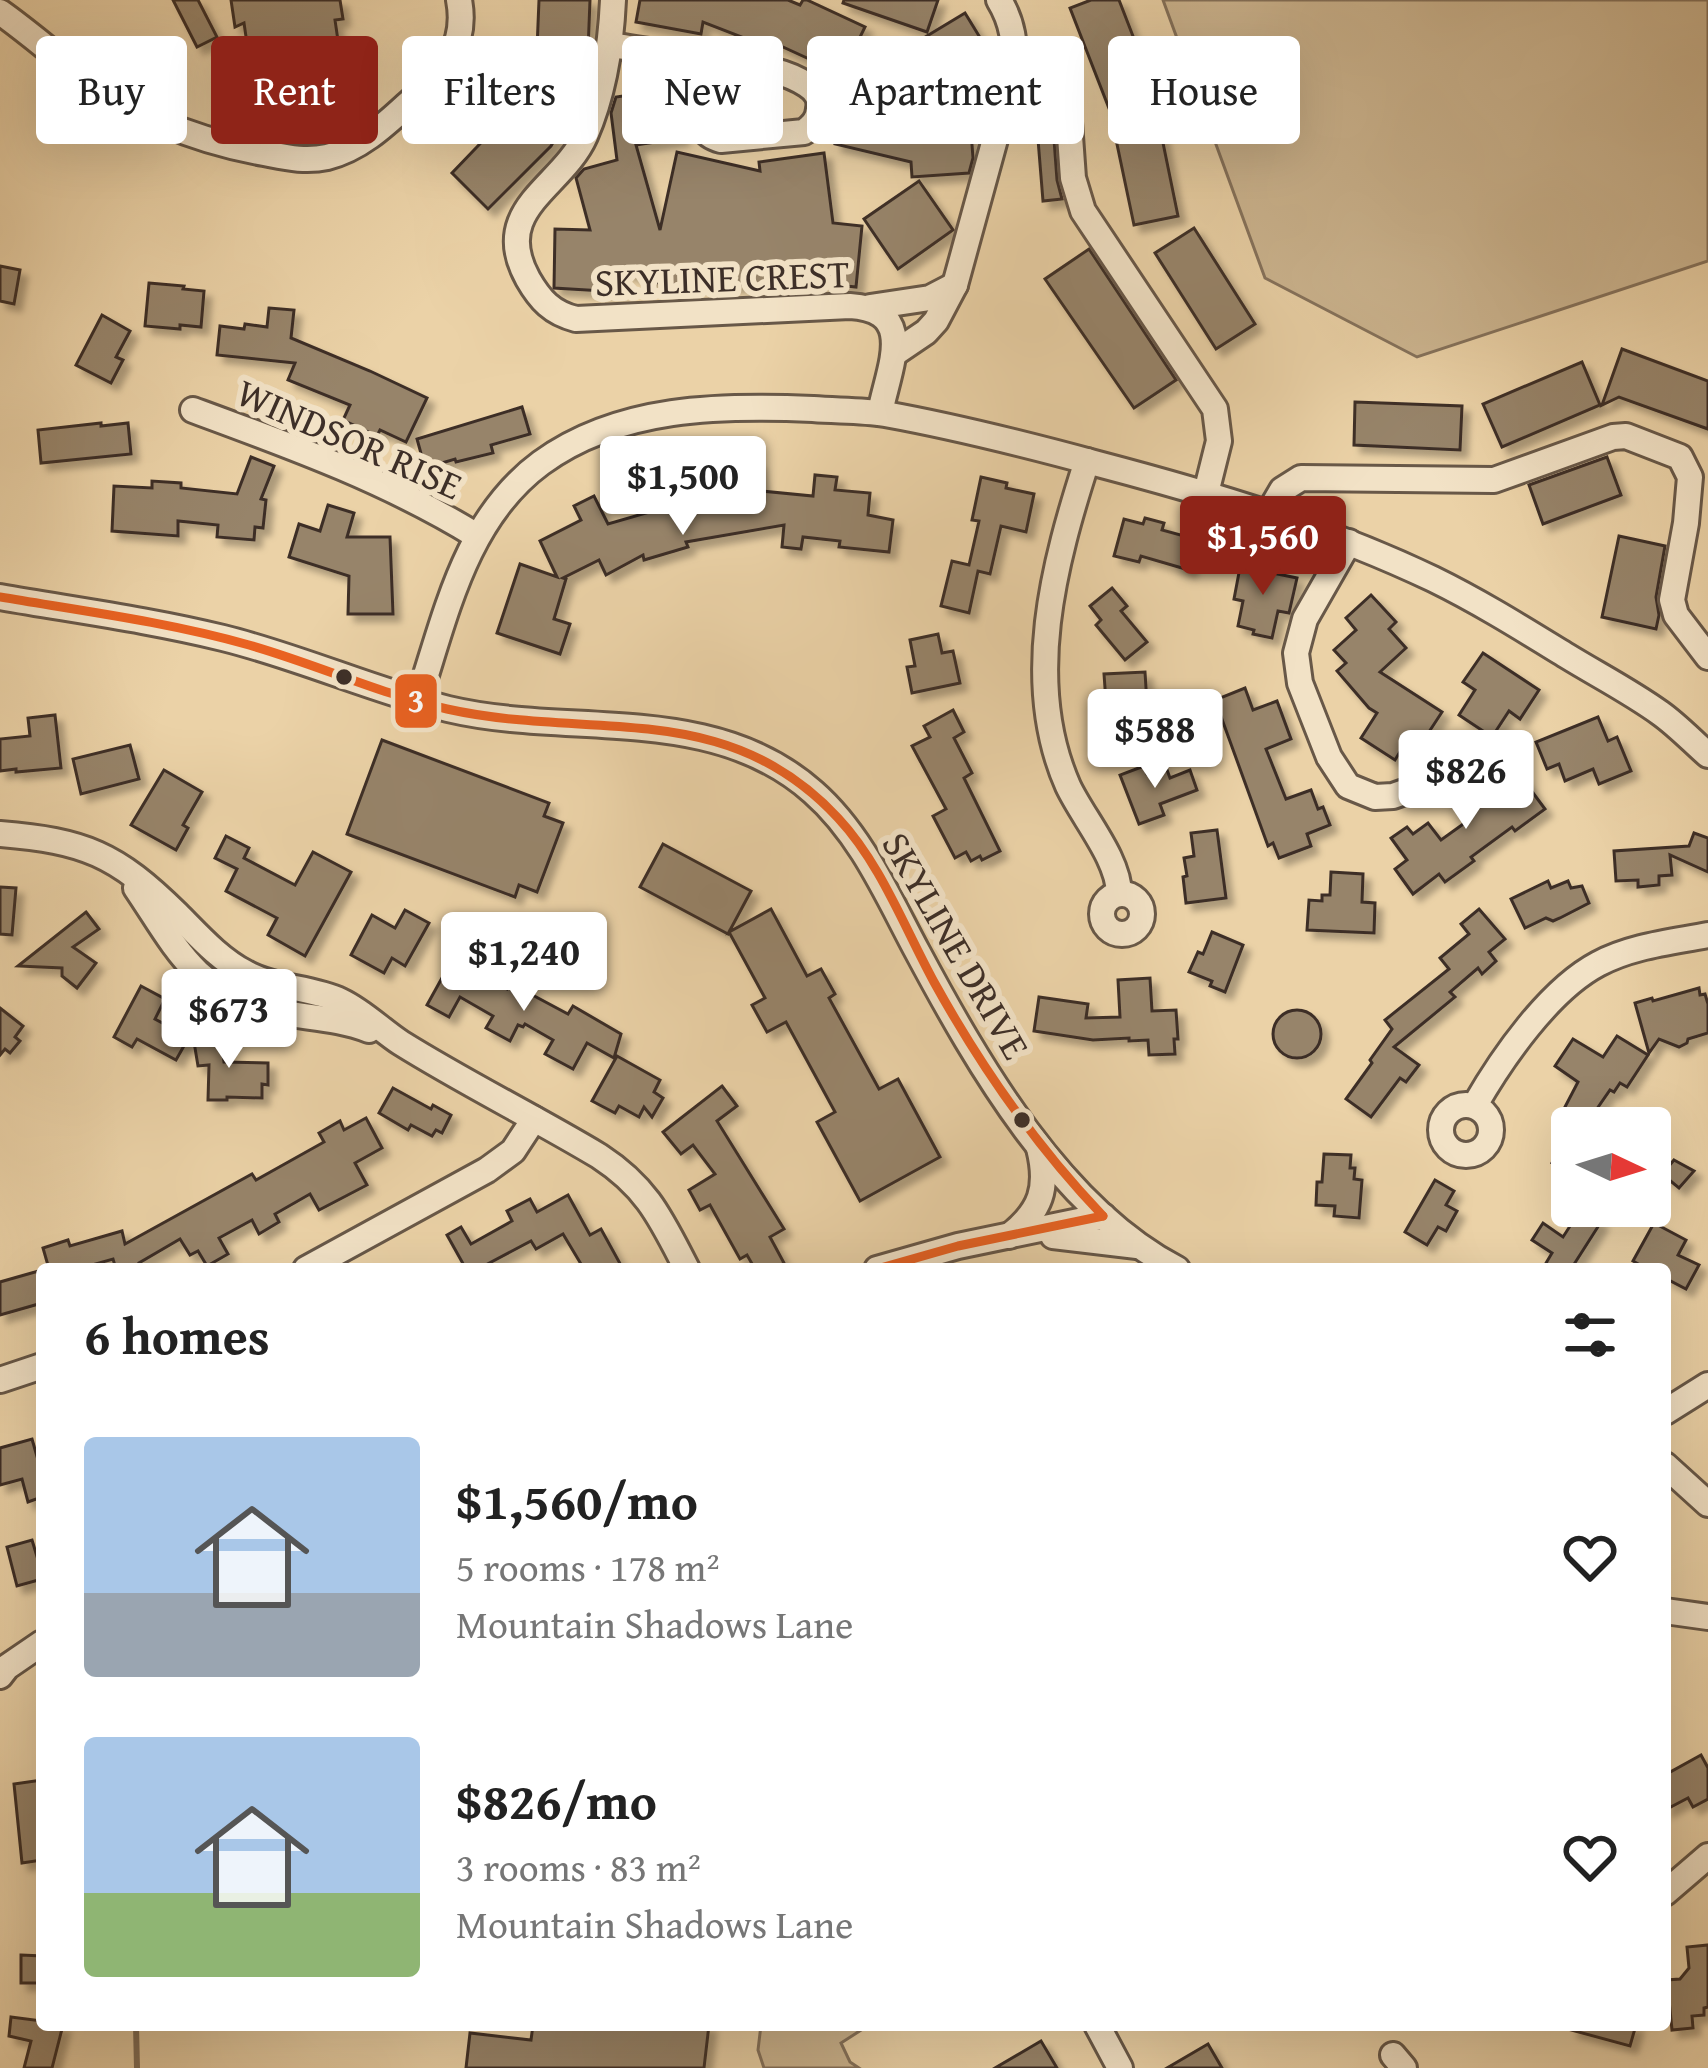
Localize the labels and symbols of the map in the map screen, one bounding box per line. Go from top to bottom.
street label: SKYLINE CREST [594,244,850,310]
street label: WINDSOR RISE [228,363,472,513]
pin: $1,500 [585,436,781,538]
pin: $1,560 [1165,496,1361,598]
unlabelled marker [333,666,355,688]
line badge: 3 [393,672,439,730]
text: 3 [407,676,425,724]
pin: $588 [1084,689,1226,791]
pin: $826 [1395,730,1537,832]
street label: SKYLINE DRIVE [869,821,1045,1069]
pin: $1,240 [426,912,622,1014]
pin: $673 [158,969,300,1071]
north arrow [1551,1107,1671,1227]
unlabelled marker [1011,1109,1033,1131]

